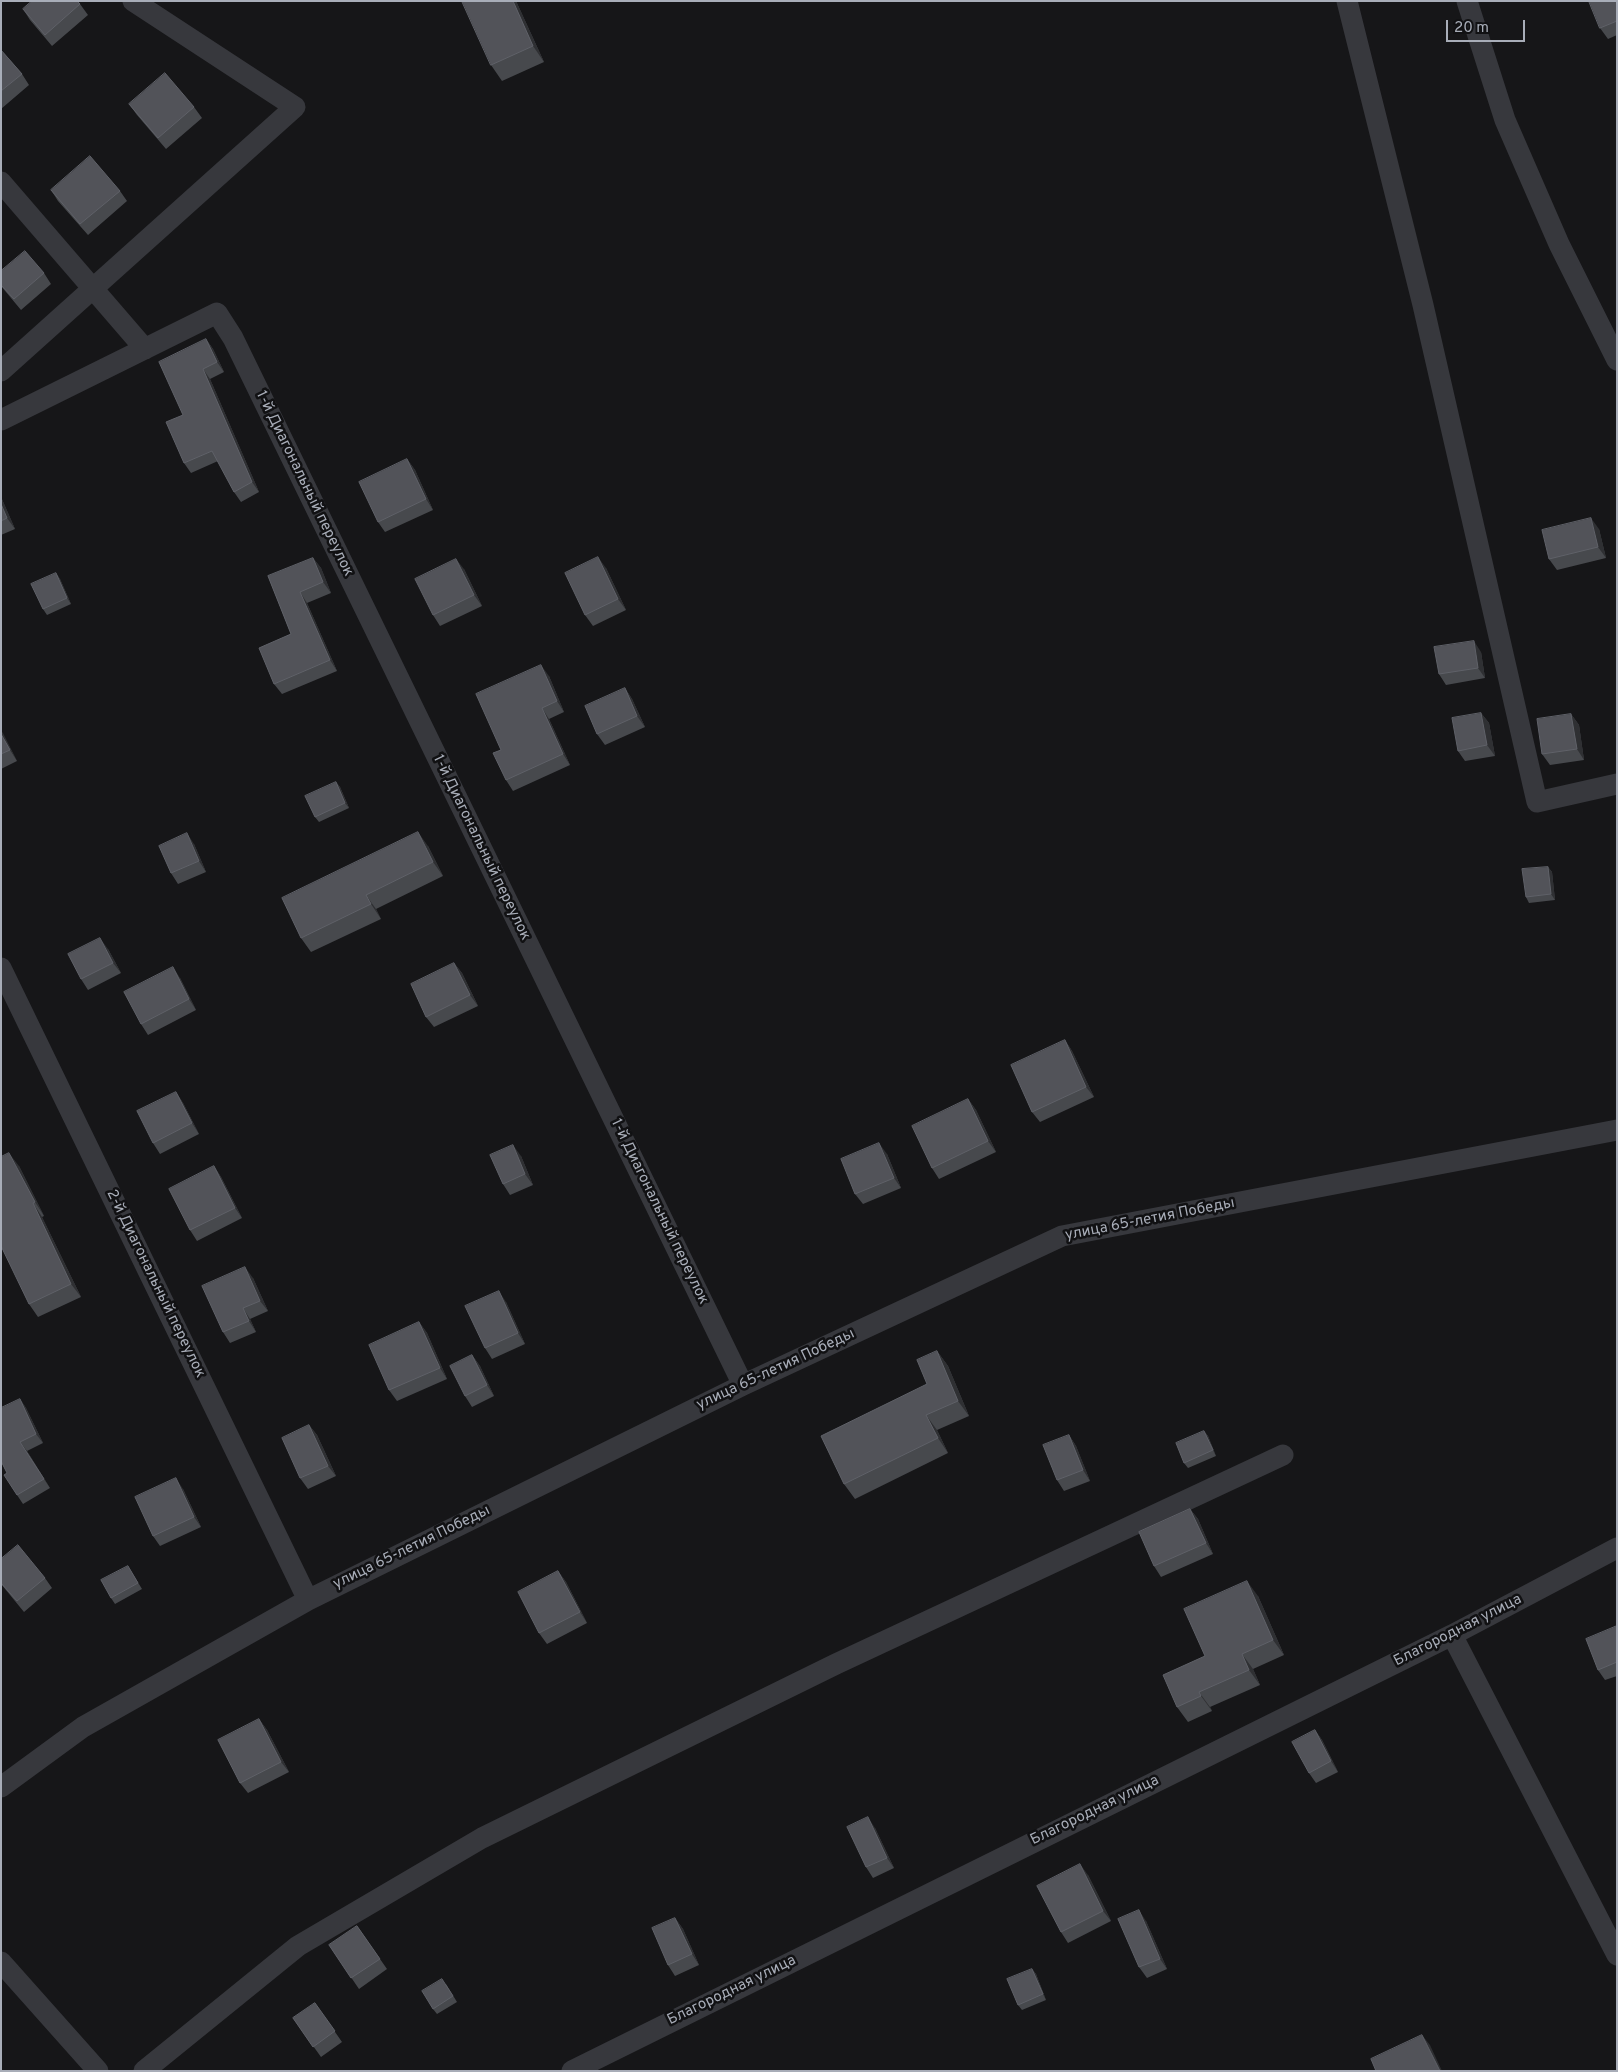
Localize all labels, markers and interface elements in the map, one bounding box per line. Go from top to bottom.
scale bar [1448,10,1527,42]
text: 20 m [1454,19,1489,38]
street label: 1-й Диагональный переулок [251,388,357,580]
street label: 1-й Диагональный переулок [428,752,534,944]
street label: 1-й Диагональный переулок [606,1116,712,1308]
street label: 2-й Диагональный переулок [102,1187,208,1381]
street label: улица 65-летия Победы [1064,1195,1236,1245]
street label: улица 65-летия Победы [694,1325,858,1415]
street label: улица 65-летия Победы [331,1502,493,1594]
street label: Благородная улица [1391,1591,1525,1671]
street label: Благородная улица [1028,1772,1162,1850]
street label: Благородная улица [665,1952,799,2030]

